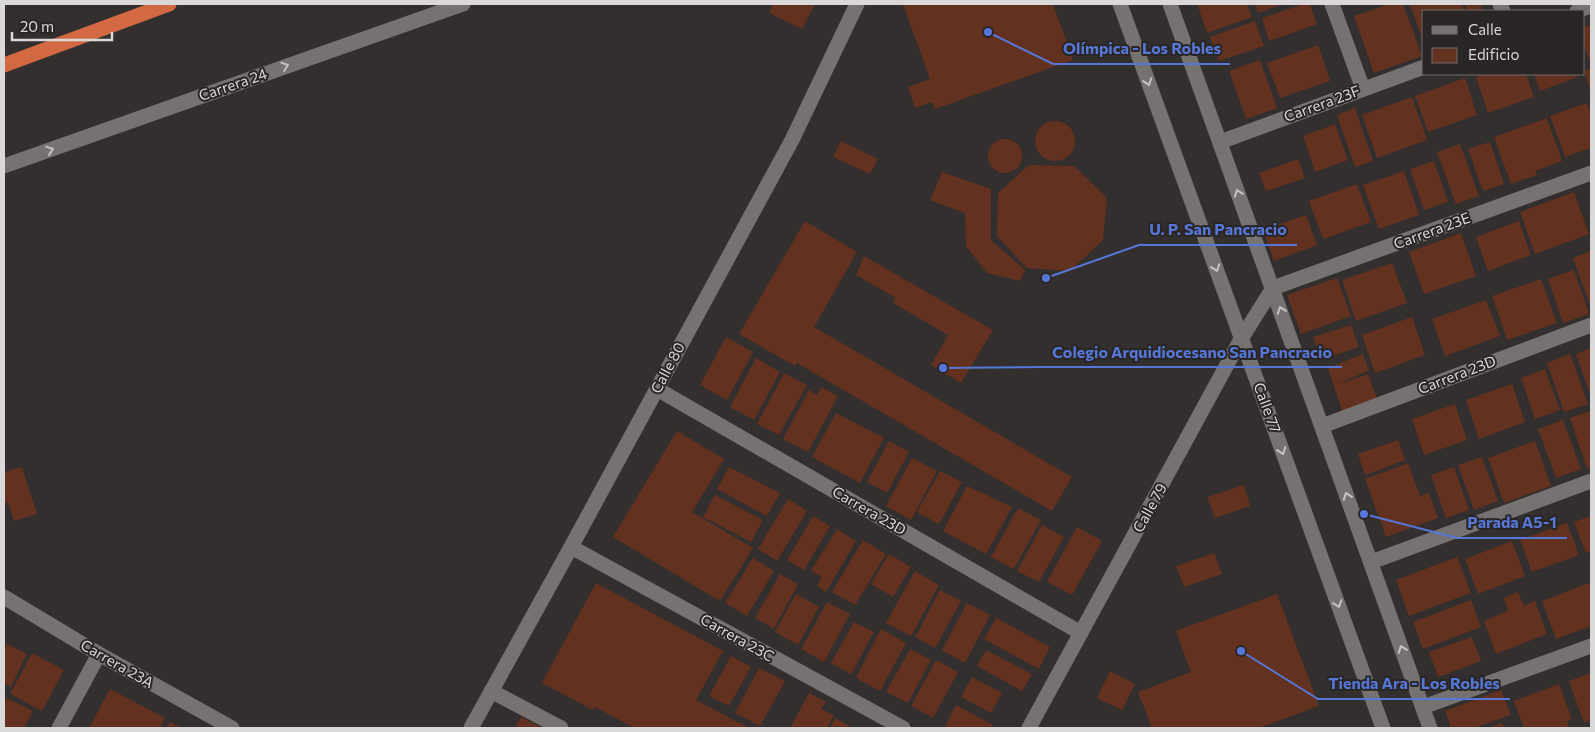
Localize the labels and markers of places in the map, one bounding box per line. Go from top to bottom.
callout: Olímpica - Los Robles [1053,33,1230,64]
callout: U. P. San Pancracio [1139,214,1297,245]
callout: Colegio Arquidiocesano San Pancracio [1042,336,1342,367]
callout: Parada A5-1 [1457,507,1567,538]
callout: Tienda Ara - Los Robles [1318,668,1510,699]

